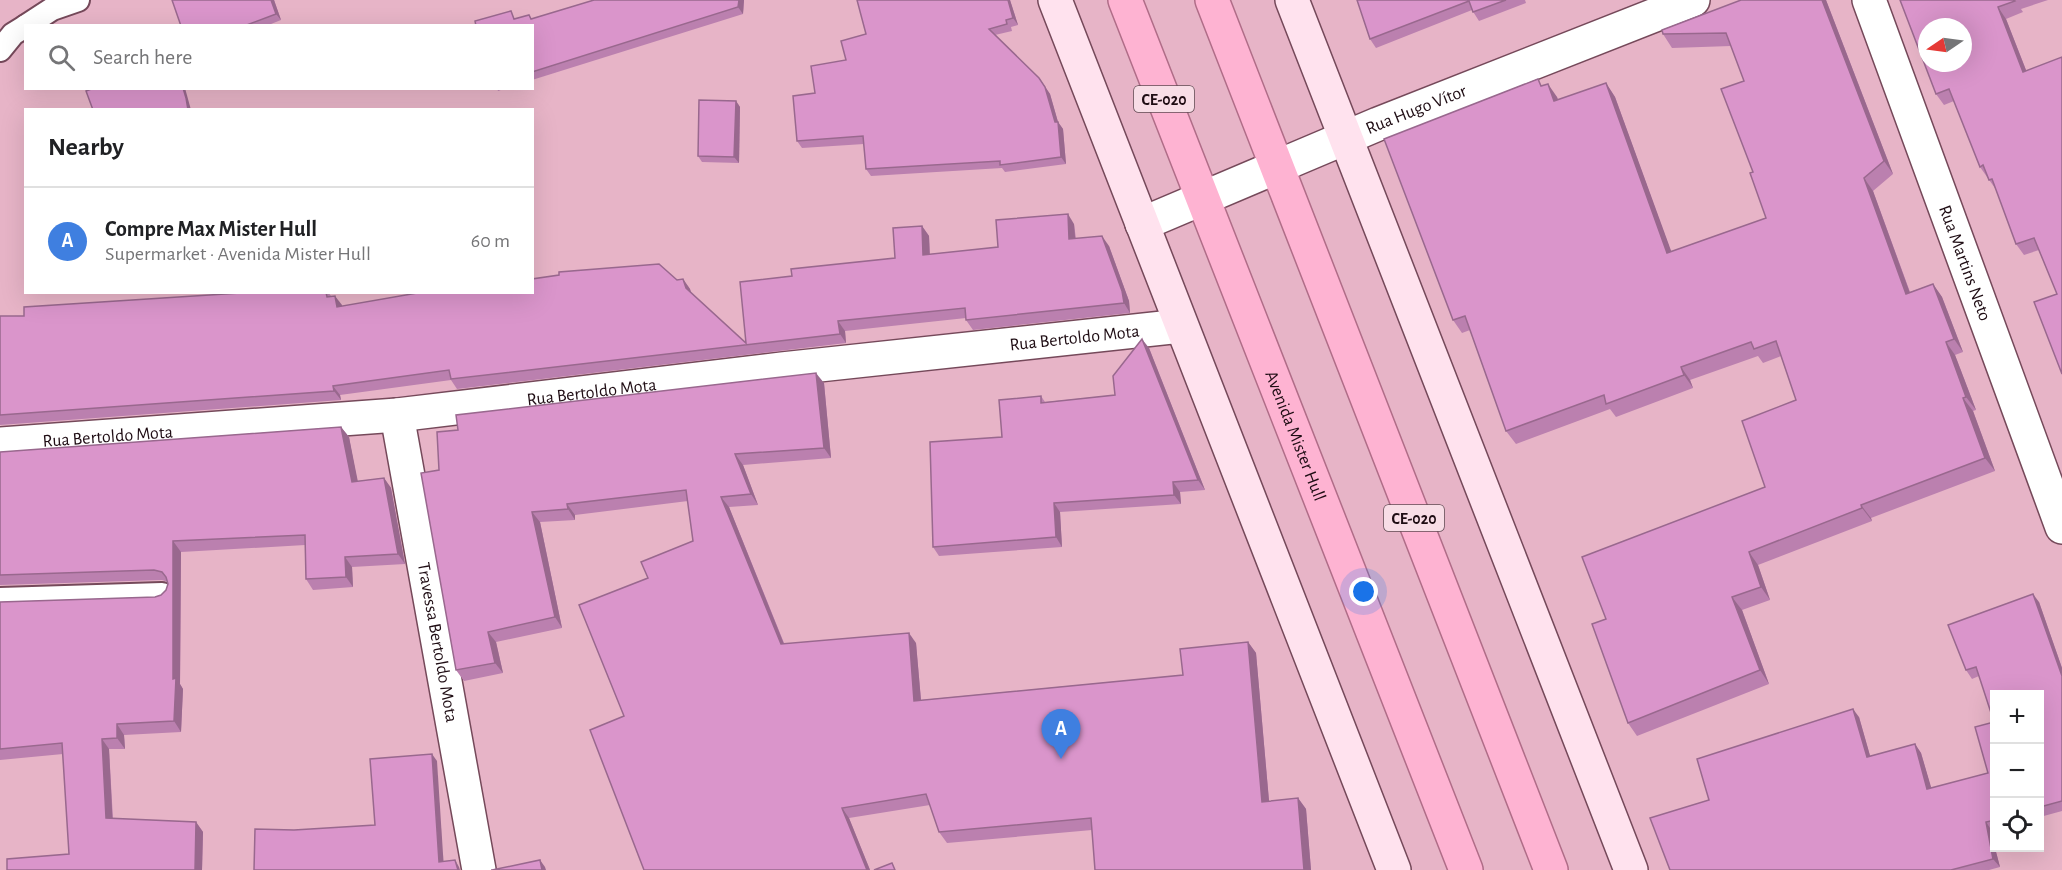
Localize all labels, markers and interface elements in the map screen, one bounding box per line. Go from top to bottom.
north arrow [1918,18,1972,72]
search box [24,24,534,90]
icon: search [45,41,78,74]
text: Search here [93,46,192,68]
street label: Rua Hugo Vítor [1363,82,1469,138]
road number: CE-020 [1134,86,1194,112]
text: Nearby [48,134,124,160]
street label: Rua Martins Neto [1935,203,1994,324]
text: Compre Max Mister Hull [105,218,317,240]
text: A [62,231,74,251]
text: 60 m [471,231,510,251]
text: Supermarket · Avenida Mister Hull [105,244,371,264]
street label: Rua Bertoldo Mota [1009,323,1140,354]
street label: Avenida Mister Hull [1261,368,1328,504]
street label: Rua Bertoldo Mota [526,376,658,409]
street label: Rua Bertoldo Mota [42,423,174,451]
road number: CE-020 [1384,505,1444,531]
street label: Travessa Bertoldo Mota [414,561,460,724]
your location [1349,577,1378,606]
map controls [1990,690,2044,852]
button: + [1990,690,2044,744]
pin: A [1042,710,1080,759]
button: − [1990,744,2044,798]
button: locate [1990,798,2044,852]

